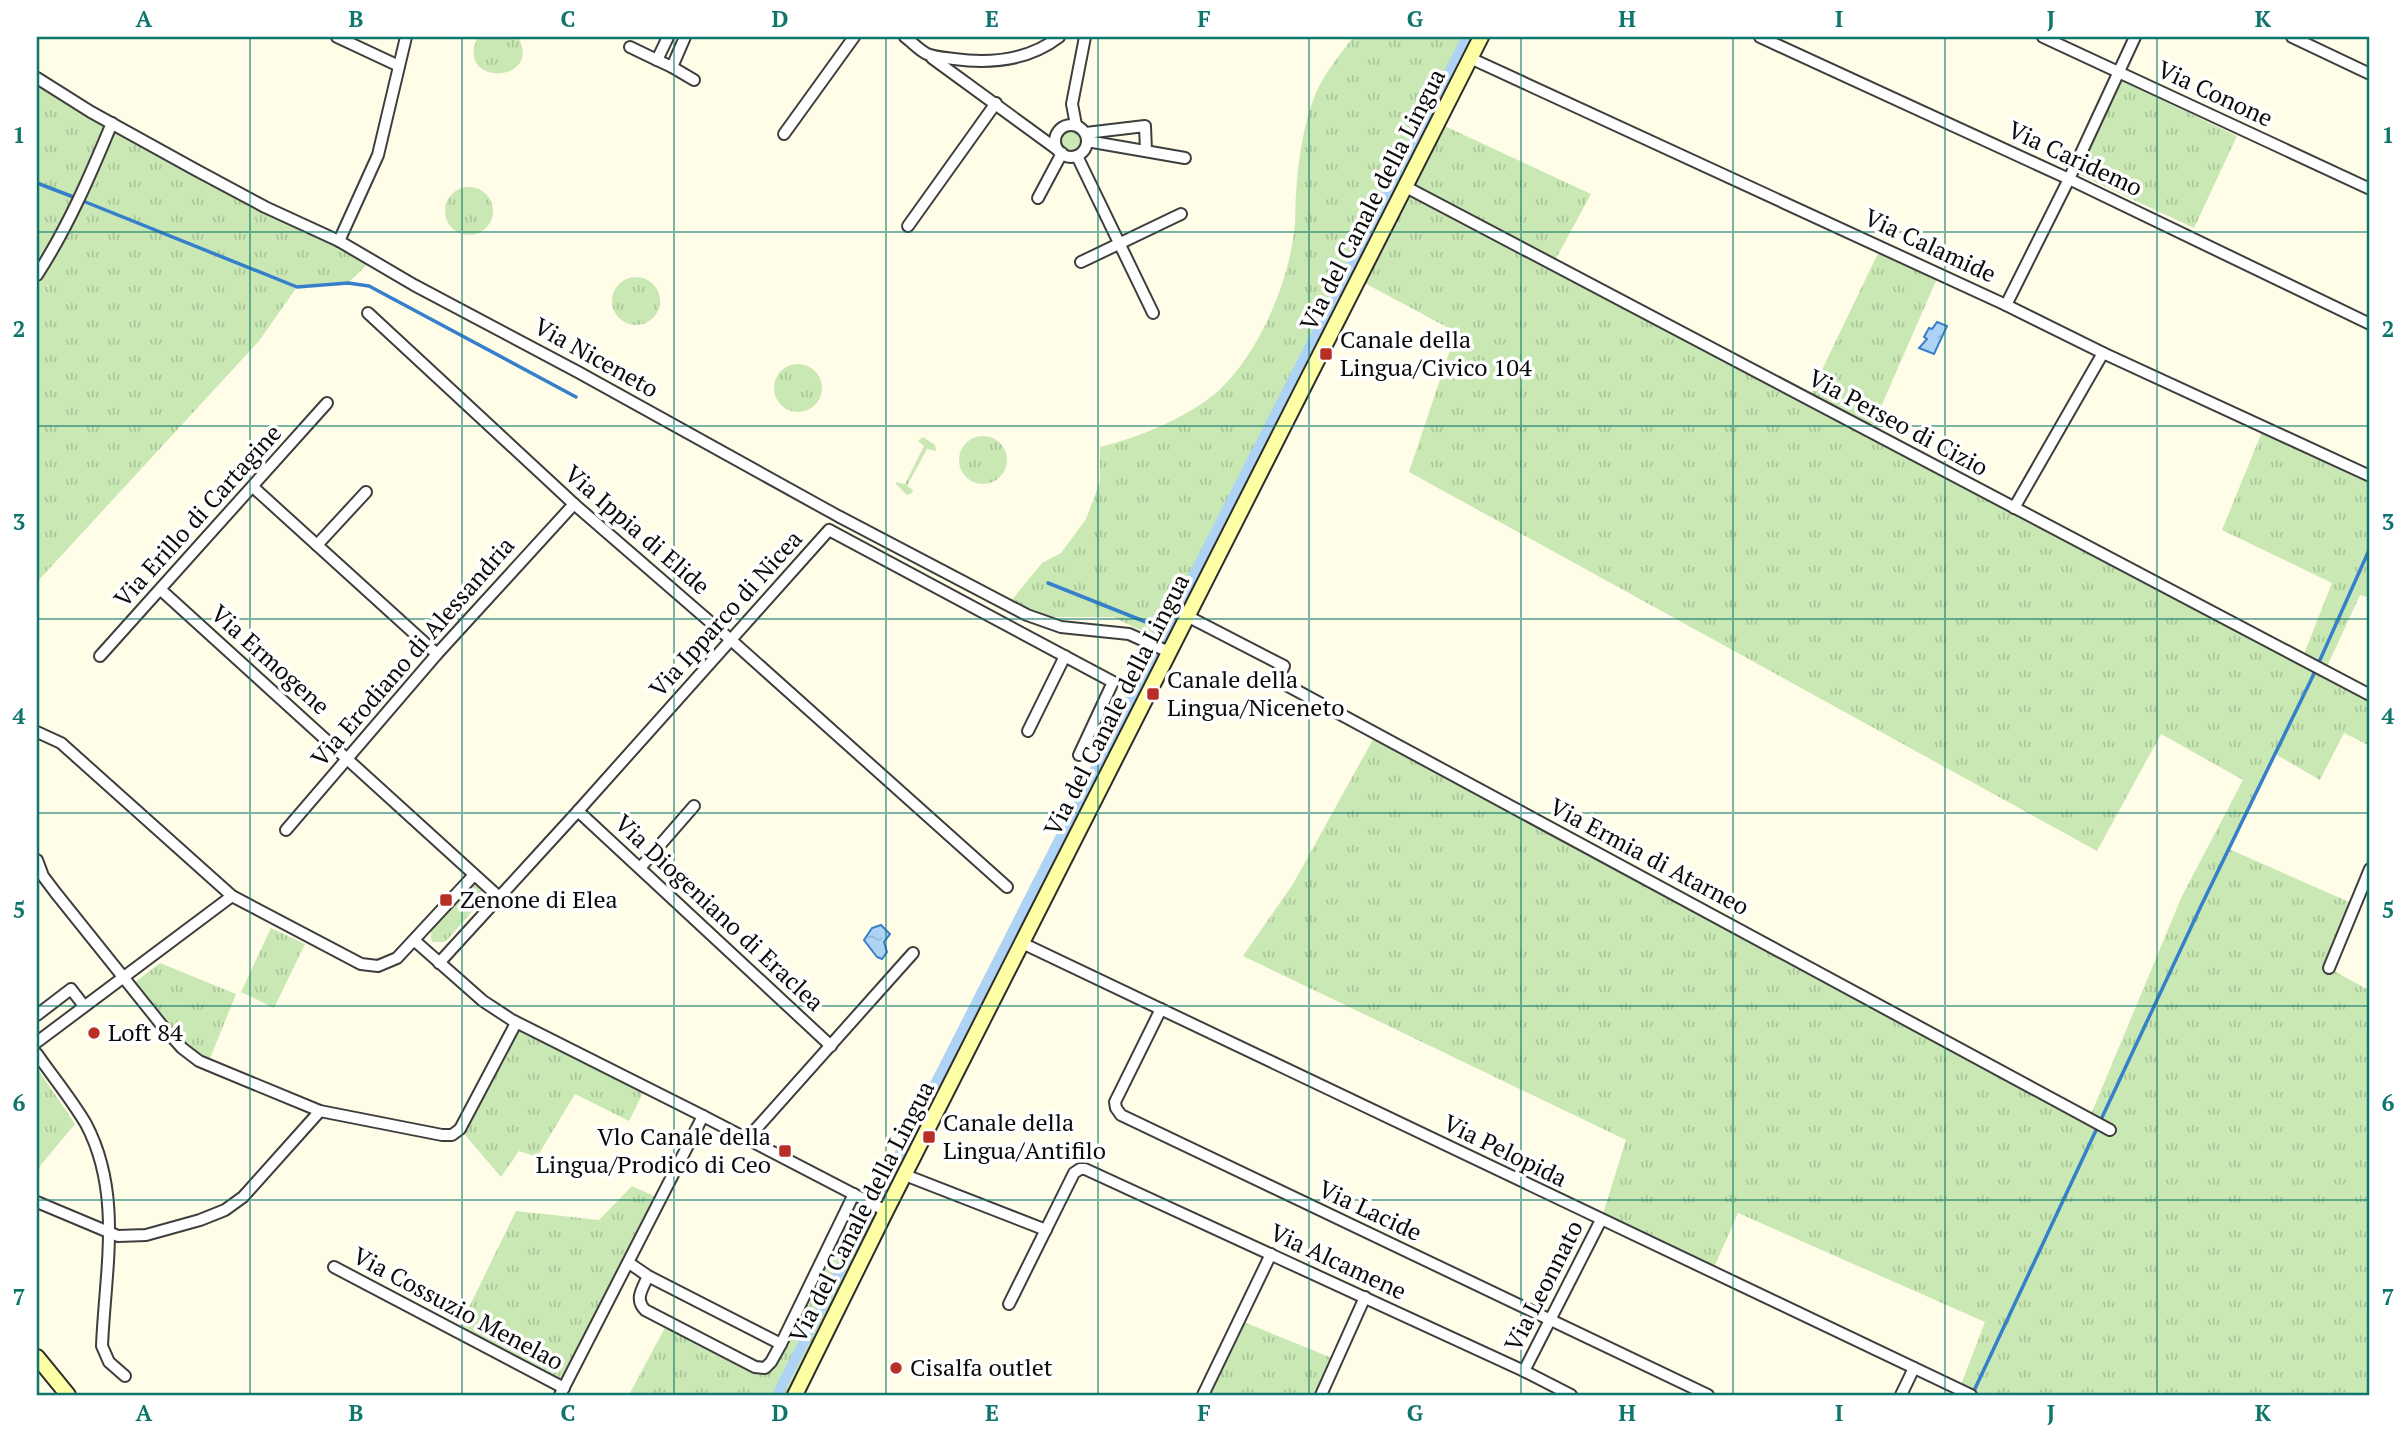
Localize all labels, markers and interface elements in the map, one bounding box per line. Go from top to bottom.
text: A [136,3,153,34]
text: B [349,3,364,34]
text: C [561,3,576,34]
text: D [772,3,789,34]
text: E [985,3,999,34]
text: F [1197,3,1211,34]
text: G [1407,3,1424,34]
text: H [1618,3,1636,34]
text: I [1835,3,1843,34]
text: J [2047,3,2055,34]
text: K [2255,3,2272,34]
street label: Via Conone [2153,52,2278,134]
street label: Via del Canale della Lingua [1292,63,1452,336]
street label: Via Caridemo [2003,113,2148,203]
text: 1 [13,119,26,150]
text: 1 [2382,119,2395,150]
street label: Via Calamide [1859,201,2001,290]
street label: Via Niceneto [529,310,664,405]
text: 2 [13,313,26,344]
text: 2 [2382,313,2395,344]
place label: Canale della Lingua/Civico 104 [1340,323,1532,383]
marker: Canale della Lingua/Civico 104 [1318,346,1334,362]
street label: Via Perseo di Cizio [1803,361,1994,483]
street label: Via Erillo di Cartagine [106,417,288,614]
street label: Via Ippia di Elide [558,457,717,601]
text: 3 [13,506,26,537]
text: 3 [2382,506,2395,537]
street label: Via Ipparco di Nicea [642,523,809,704]
street label: Via Erodiano di Alessandria [303,530,521,773]
street label: Via del Canale della Lingua [1036,568,1196,841]
street label: Via Ermogene [204,597,337,721]
place label: Canale della Lingua/Niceneto [1167,663,1345,723]
marker: Canale della Lingua/Niceneto [1145,686,1161,702]
text: 4 [13,700,26,731]
text: 4 [2382,700,2395,731]
street label: Via Ermia di Atarneo [1544,790,1755,922]
street label: Via Diogeniano di Eraclea [608,807,831,1018]
place label: Zenone di Elea [460,883,618,915]
marker: Zenone di Elea [438,892,454,908]
text: 5 [13,894,26,925]
text: 5 [2382,894,2395,925]
place label: Loft 84 [108,1016,183,1048]
marker: Loft 84 [86,1025,102,1041]
street label: Via del Canale della Lingua [781,1075,941,1348]
text: 6 [13,1087,26,1118]
text: 6 [2382,1087,2395,1118]
place label: Canale della Lingua/Antifilo [943,1106,1106,1166]
street label: Via Pelopida [1438,1106,1573,1194]
place label: Vlo Canale della Lingua/Prodico di Ceo [536,1120,771,1180]
marker: Canale della Lingua/Antifilo [921,1129,937,1145]
marker: Vlo Canale della Lingua/Prodico di Ceo [777,1143,793,1159]
street label: Via Lacide [1313,1172,1427,1248]
street label: Via Alcamene [1265,1215,1412,1307]
street label: Via Leonnato [1496,1215,1590,1356]
street label: Via Cossuzio Menelao [348,1239,569,1377]
text: 7 [13,1281,26,1312]
text: 7 [2382,1281,2395,1312]
place label: Cisalfa outlet [910,1351,1053,1383]
marker: Cisalfa outlet [888,1360,904,1376]
text: A [136,1397,153,1428]
text: B [349,1397,364,1428]
text: C [561,1397,576,1428]
text: D [772,1397,789,1428]
text: E [985,1397,999,1428]
text: F [1197,1397,1211,1428]
text: G [1407,1397,1424,1428]
text: H [1618,1397,1636,1428]
text: I [1835,1397,1843,1428]
text: J [2047,1397,2055,1428]
text: K [2255,1397,2272,1428]

